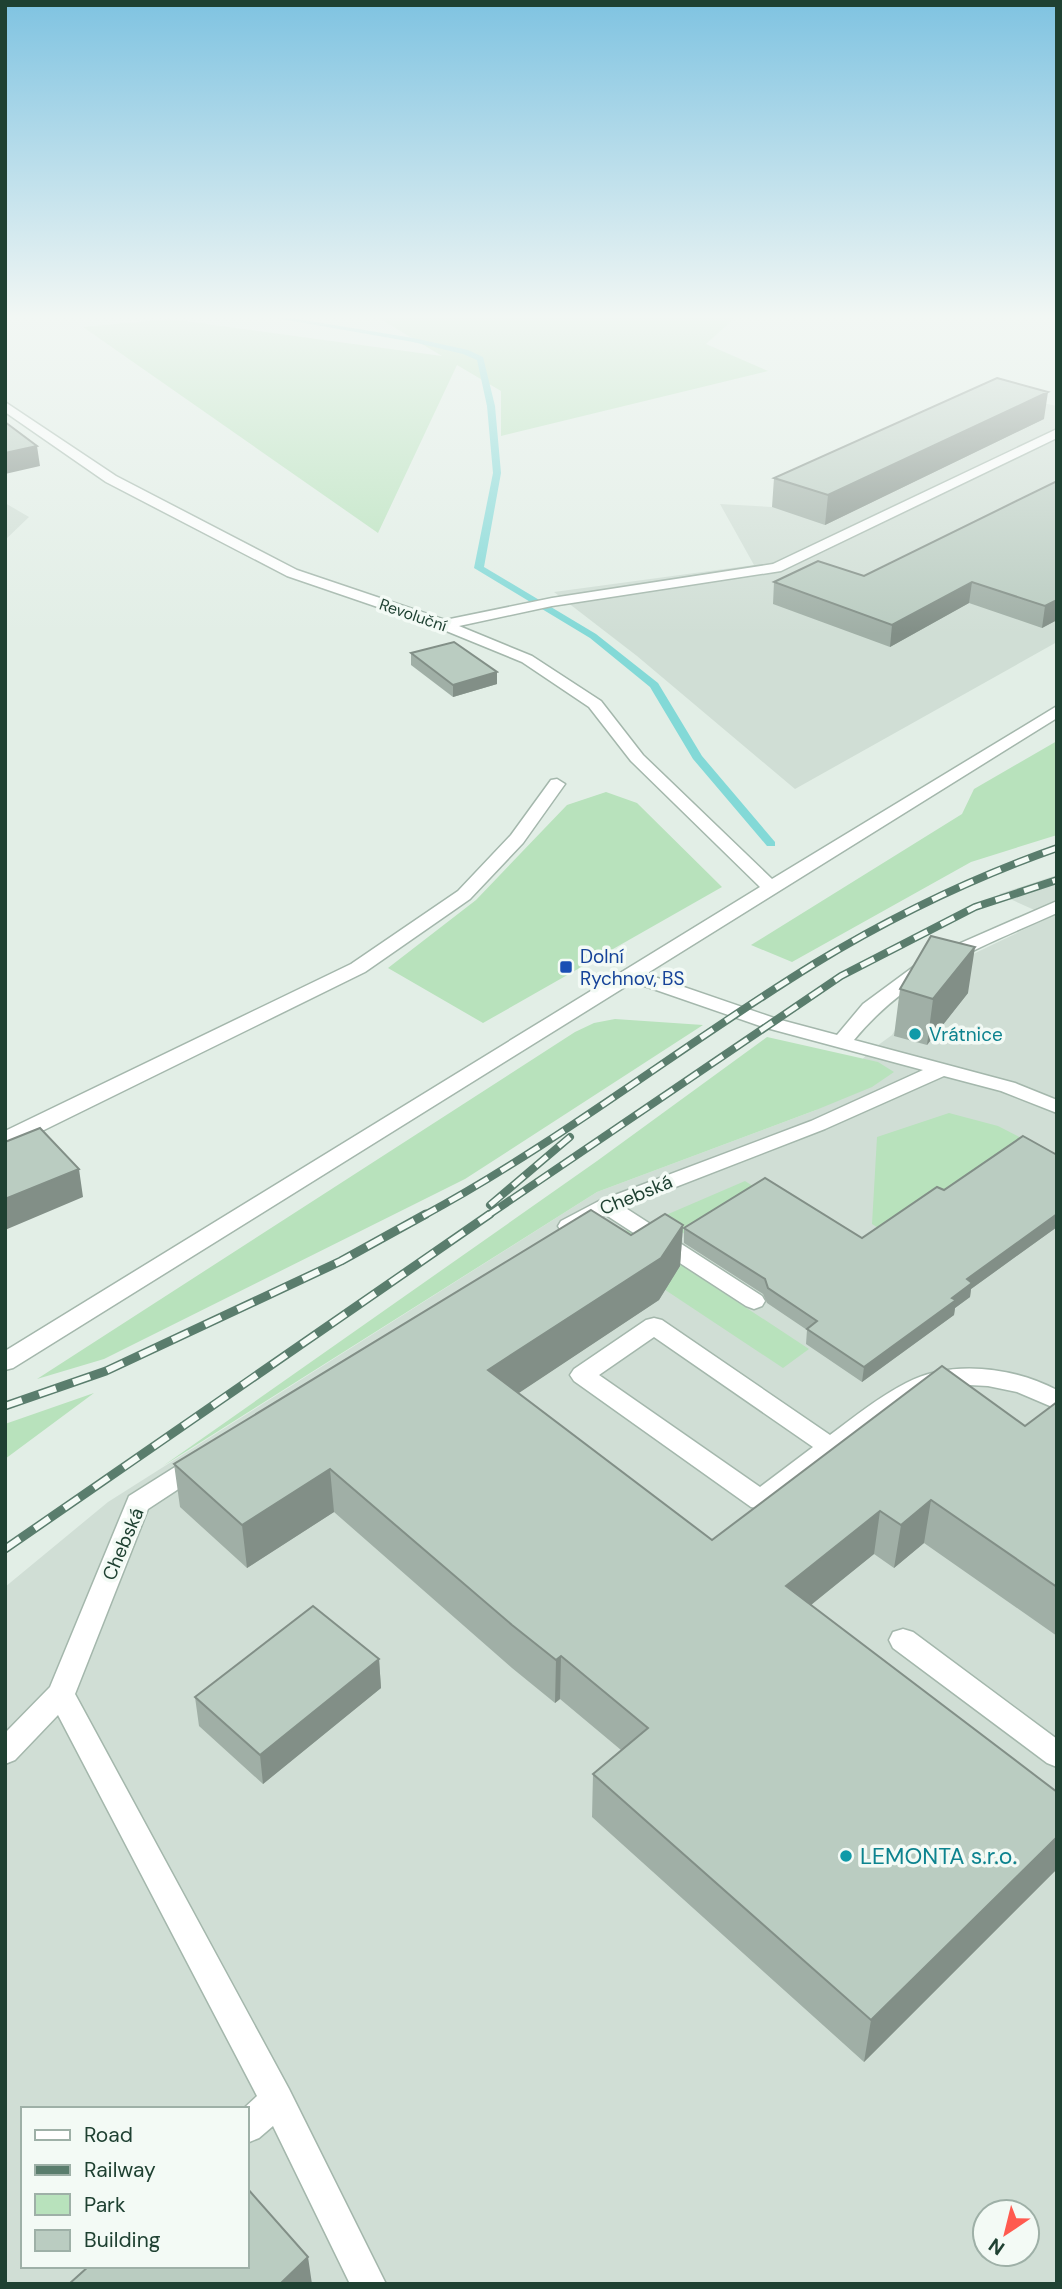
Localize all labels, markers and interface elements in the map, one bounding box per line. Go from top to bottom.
street label: Revoluční [377,594,450,636]
place label: Dolní Rychnov, BS [580,944,685,991]
marker: Dolní Rychnov, BS [558,959,574,975]
place label: Vrátnice [929,1022,1003,1047]
marker: Vrátnice [907,1026,923,1042]
street label: Chebská [596,1169,676,1221]
street label: Chebská [97,1504,149,1584]
place label: LEMONTA s.r.o. [860,1841,1017,1871]
marker: LEMONTA s.r.o. [838,1848,854,1864]
legend [21,2107,248,2268]
text: Road [84,2121,133,2149]
text: Railway [84,2156,156,2184]
text: Park [84,2191,126,2219]
north arrow [971,2198,1041,2268]
text: Building [84,2226,161,2254]
text: N [984,2232,1009,2261]

